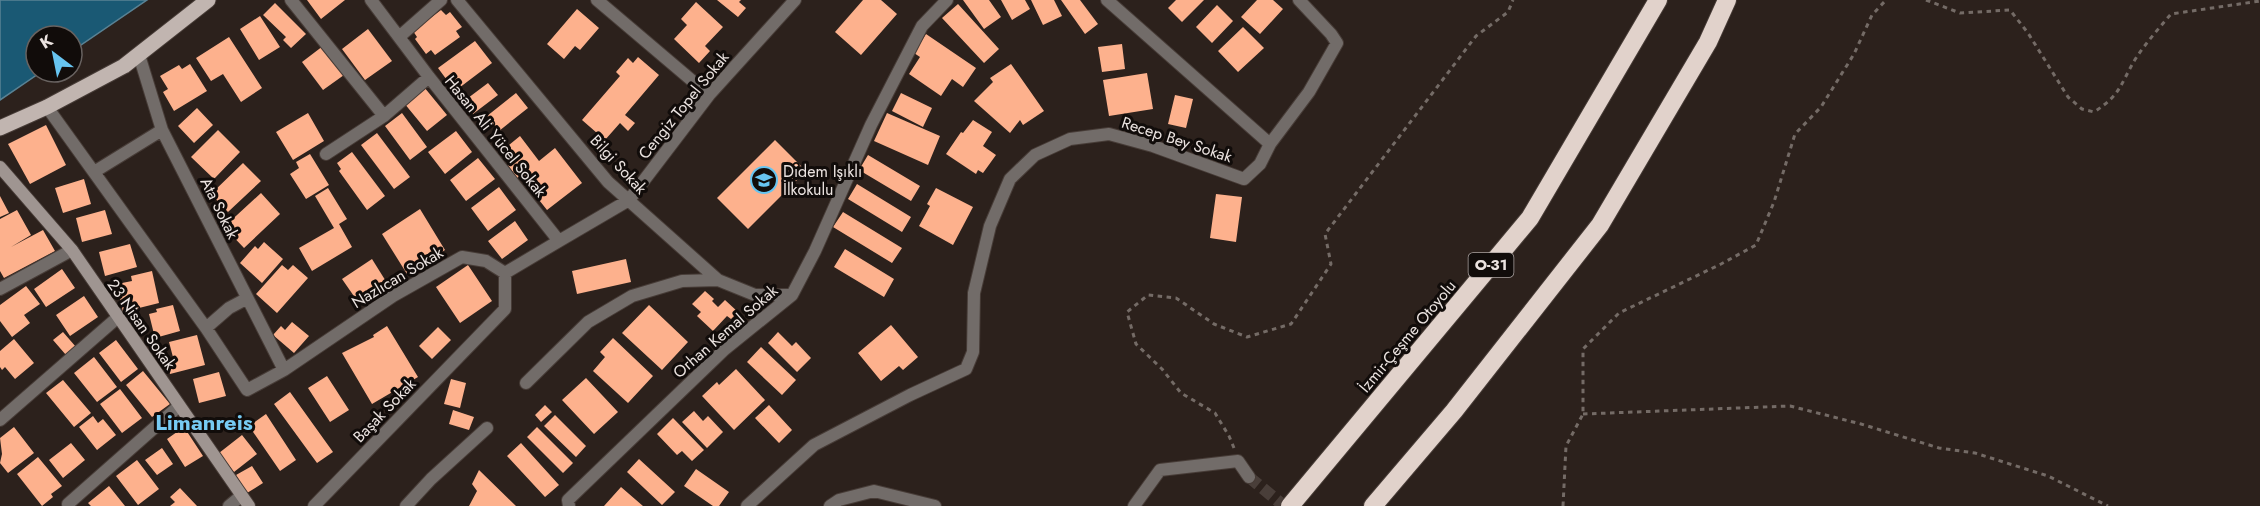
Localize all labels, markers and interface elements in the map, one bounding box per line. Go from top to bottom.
north arrow [24,24,84,84]
text: K [35,29,58,54]
street label: Cengiz Topel Sokak [633,46,735,164]
street label: Hasan Ali Yücel Sokak [439,71,553,203]
street label: Recep Bey Sokak [1119,111,1236,168]
street label: Bilgi Sokak [585,129,653,200]
place label: Didem Işıklı İlkokulu [783,160,862,201]
school or university icon: Didem Işıklı İlkokulu [749,165,779,195]
street label: Ata Sokak [195,173,245,244]
street label: Nazlıcan Sokak [347,241,448,314]
road number: O-31 [1468,253,1514,277]
street label: 23 Nisan Sokak [102,274,182,375]
street label: İzmir-Çeşme Otoyolu [1353,275,1461,398]
street label: Orhan Kemal Sokak [668,279,783,383]
street label: Başak Sokak [348,372,422,448]
district label: Limanreis [155,406,253,438]

